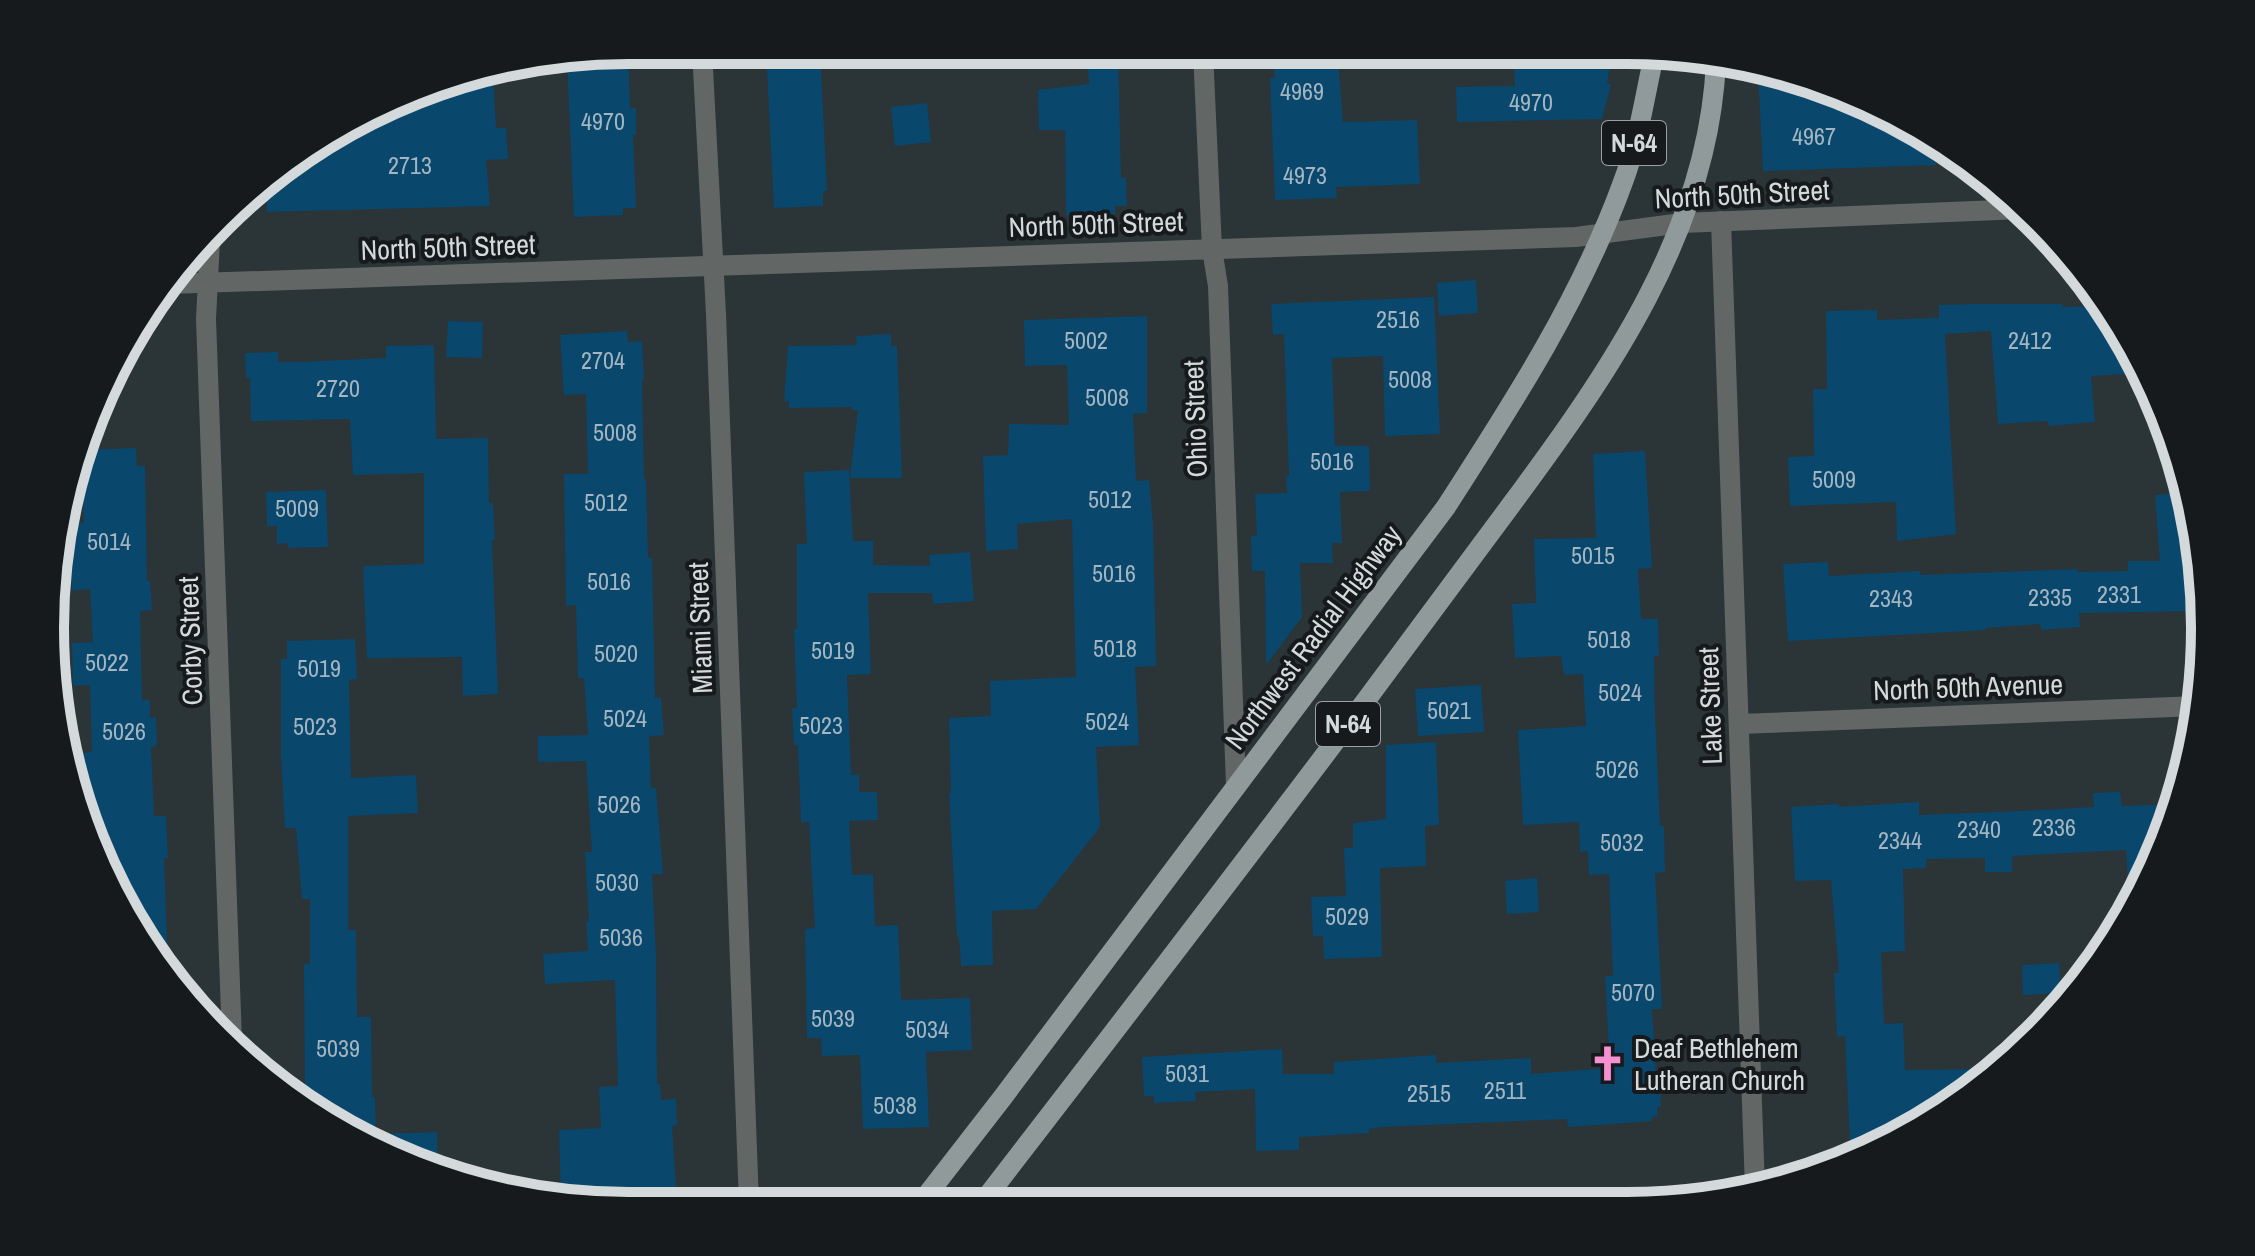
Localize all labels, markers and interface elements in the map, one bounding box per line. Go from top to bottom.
house number: 4969 [1280,75,1324,107]
house number: 4970 [1509,86,1553,118]
house number: 4970 [581,105,625,137]
house number: 4967 [1792,120,1836,152]
road number: N-64 [1602,121,1666,165]
house number: 2713 [388,149,432,181]
house number: 4973 [1283,159,1327,191]
street label: North 50th Street [1654,170,1830,218]
street label: North 50th Street [1008,202,1184,246]
street label: North 50th Street [360,225,536,269]
house number: 2516 [1376,303,1420,335]
house number: 5002 [1064,324,1108,356]
house number: 2412 [2008,324,2052,356]
house number: 2704 [581,344,625,376]
street label: Ohio Street [1174,360,1216,478]
house number: 5008 [1388,363,1432,395]
house number: 2720 [316,372,360,404]
house number: 5008 [1085,381,1129,413]
house number: 5008 [593,416,637,448]
house number: 5016 [1310,445,1354,477]
house number: 5009 [1812,463,1856,495]
house number: 5012 [1088,483,1132,515]
house number: 5012 [584,486,628,518]
house number: 5009 [275,492,319,524]
street label: Northwest Radial Highway [1216,517,1410,757]
house number: 5014 [87,525,131,557]
house number: 5015 [1571,539,1615,571]
house number: 5016 [1092,557,1136,589]
street label: Miami Street [679,562,721,694]
house number: 5016 [587,565,631,597]
street label: Corby Street [169,576,211,706]
house number: 2331 [2097,578,2141,610]
house number: 2335 [2028,581,2072,613]
house number: 2343 [1869,582,1913,614]
house number: 5018 [1587,623,1631,655]
house number: 5018 [1093,632,1137,664]
house number: 5019 [811,634,855,666]
house number: 5020 [594,637,638,669]
house number: 5022 [85,646,129,678]
street label: Lake Street [1689,647,1731,765]
house number: 5019 [297,652,341,684]
street label: North 50th Avenue [1872,665,2064,709]
house number: 5024 [1598,676,1642,708]
house number: 5021 [1427,694,1471,726]
house number: 5024 [603,702,647,734]
road number: N-64 [1316,702,1380,746]
house number: 5024 [1085,705,1129,737]
house number: 5023 [799,709,843,741]
house number: 5023 [293,710,337,742]
house number: 5026 [102,715,146,747]
house number: 5026 [1595,753,1639,785]
house number: 5026 [597,788,641,820]
house number: 2336 [2032,811,2076,843]
house number: 2340 [1957,813,2001,845]
house number: 2344 [1878,824,1922,856]
house number: 5032 [1600,826,1644,858]
house number: 5030 [595,866,639,898]
house number: 5029 [1325,900,1369,932]
house number: 5036 [599,921,643,953]
house number: 5070 [1611,976,1655,1008]
house number: 5039 [811,1002,855,1034]
house number: 5034 [905,1013,949,1045]
place label: Deaf Bethlehem Lutheran Church [1634,1029,1805,1099]
house number: 5039 [316,1032,360,1064]
church icon: Deaf Bethlehem Lutheran Church [1589,1045,1627,1083]
house number: 5031 [1165,1057,1209,1089]
house number: 2511 [1484,1074,1526,1106]
house number: 2515 [1407,1077,1451,1109]
house number: 5038 [873,1089,917,1121]

